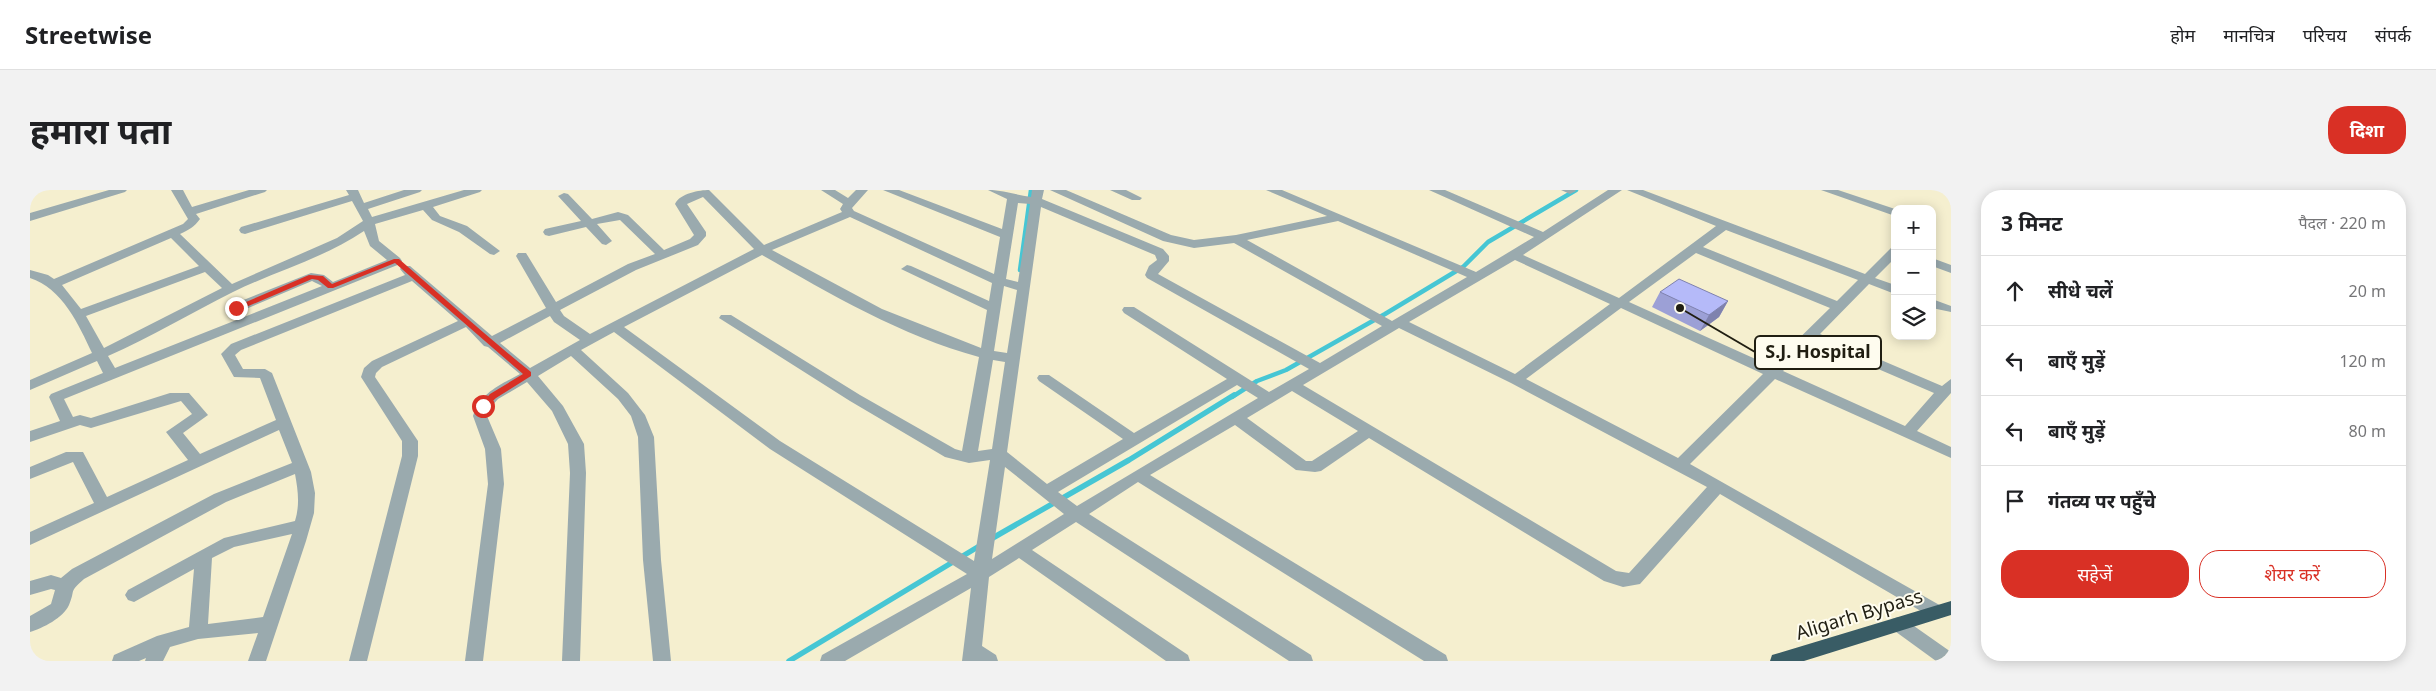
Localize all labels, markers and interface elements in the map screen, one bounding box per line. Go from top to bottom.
text: Streetwise [25,18,152,51]
text: होम [2170,23,2195,47]
text: मानचित्र [2223,23,2275,47]
text: परिचय [2303,23,2347,47]
text: संपर्क [2375,23,2411,47]
button: दिशा [2328,106,2406,154]
text: हमारा पता [30,107,171,154]
map controls [1891,205,1936,340]
button: + [1891,205,1936,250]
text: 3 मिनट [2001,209,2063,237]
text: पैदल · 220 m [2298,212,2386,234]
button: − [1891,250,1936,295]
icon: ahead [2001,277,2029,305]
text: सीधे चलें [2048,278,2113,304]
text: 20 m [2349,280,2386,302]
button: layers [1891,295,1936,340]
route end [225,297,248,320]
callout: S.J. Hospital [1755,336,1881,369]
text: S.J. Hospital [1765,339,1871,363]
icon: left [2001,347,2029,375]
text: बाएँ मुड़ें [2048,348,2105,374]
text: 120 m [2339,350,2386,372]
route start [472,395,495,418]
icon: left [2001,417,2029,445]
text: बाएँ मुड़ें [2048,418,2105,444]
text: 80 m [2349,420,2386,442]
icon: arrive [2001,487,2029,515]
text: गंतव्य पर पहुँचे [2048,488,2156,514]
button: सहेजें [2001,550,2189,598]
button: शेयर करें [2199,550,2386,598]
street label: Aligarh Bypass [1792,582,1926,646]

